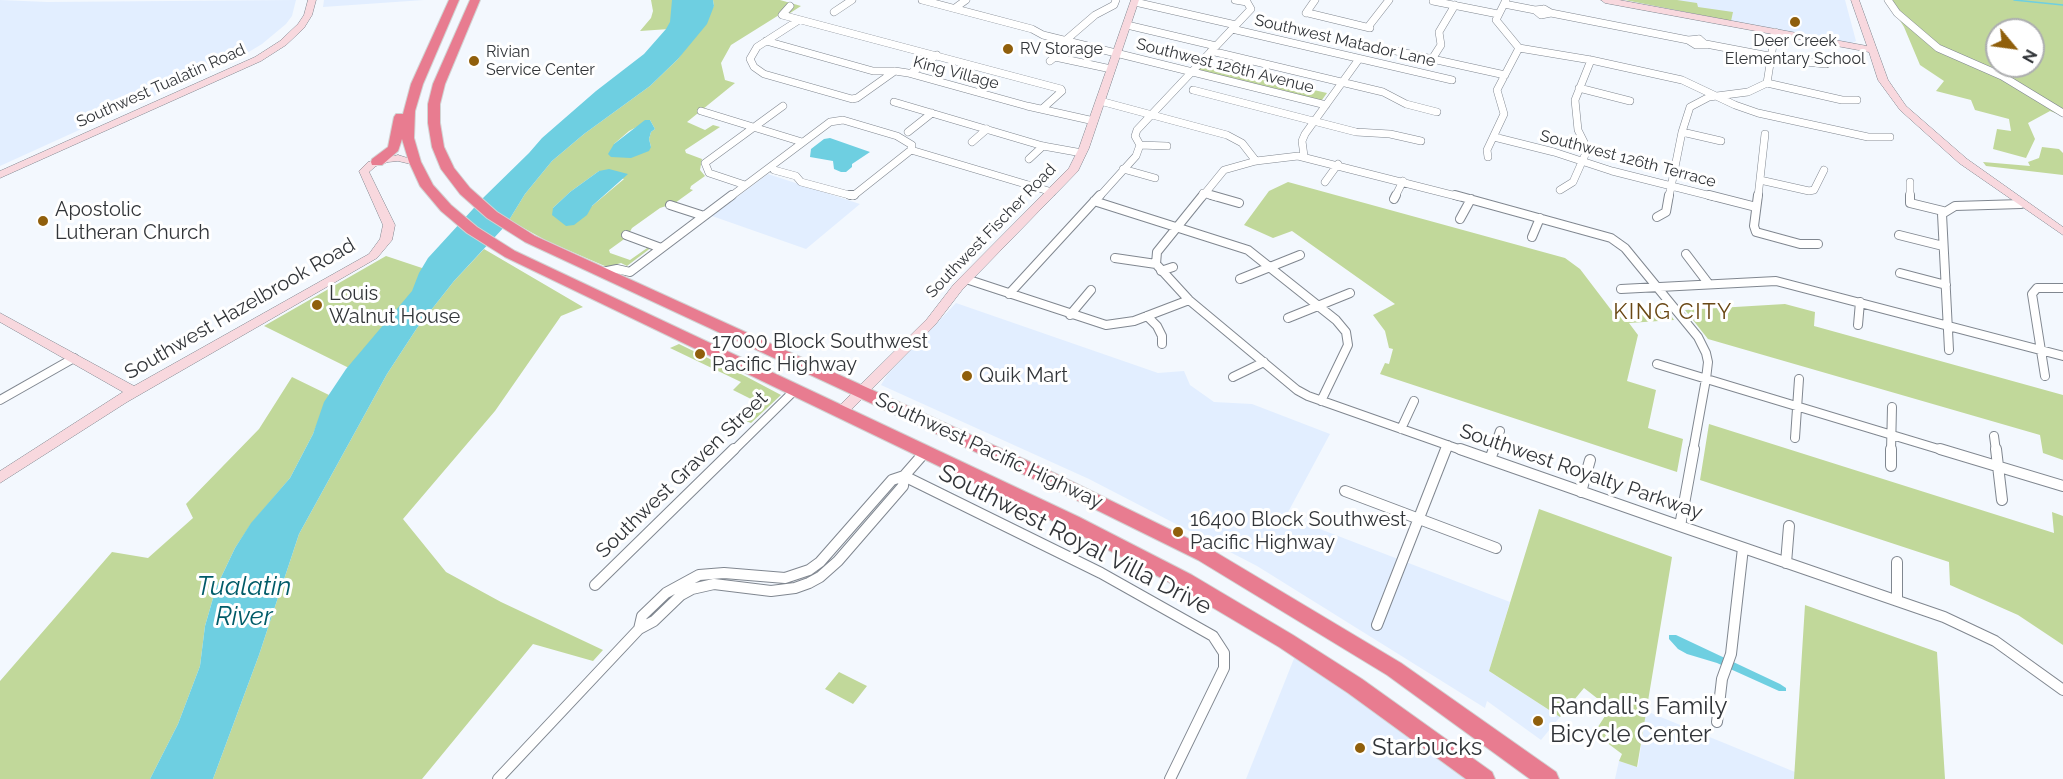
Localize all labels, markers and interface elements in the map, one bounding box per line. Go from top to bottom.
street label: Southwest Matador Lane [1253,11,1437,71]
marker: Deer Creek Elementary School [1788,15,1802,29]
north arrow [1985,18,2045,78]
place label: Deer Creek Elementary School [1725,31,1865,69]
street label: Southwest 126th Avenue [1134,35,1316,97]
place label: RV Storage [1020,39,1103,59]
street label: Southwest Tualatin Road [74,40,248,132]
place label: Rivian Service Center [486,42,595,80]
marker: RV Storage [1001,42,1015,56]
text: N [2018,46,2041,66]
street label: King Village [911,52,1001,94]
marker: Rivian Service Center [467,54,481,68]
street label: Southwest 126th Terrace [1538,126,1718,192]
street label: Southwest Fischer Road [922,160,1060,302]
place label: Apostolic Lutheran Church [55,198,210,245]
marker: Apostolic Lutheran Church [36,214,50,228]
street label: Southwest Hazelbrook Road [121,233,359,385]
place label: Louis Walnut House [329,282,460,329]
marker: Louis Walnut House [310,298,324,312]
district label: KING CITY [1613,299,1733,325]
place label: 17000 Block Southwest Pacific Highway [712,330,928,377]
marker: 17000 Block Southwest Pacific Highway [693,347,707,361]
place label: Quik Mart [979,364,1068,388]
marker: Quik Mart [960,369,974,383]
street label: Southwest Graven Street [591,387,773,563]
street label: Southwest Pacific Highway [871,388,1107,514]
street label: Southwest Royalty Parkway [1456,419,1706,525]
street label: Southwest Royal Villa Drive [934,459,1216,621]
place label: 16400 Block Southwest Pacific Highway [1190,508,1406,555]
marker: 16400 Block Southwest Pacific Highway [1171,525,1185,539]
water label: Tualatin River [197,571,291,632]
place label: Randall's Family Bicycle Center [1550,693,1728,749]
marker: Randall's Family Bicycle Center [1531,714,1545,728]
place label: Starbucks [1372,734,1482,762]
marker: Starbucks [1353,741,1367,755]

